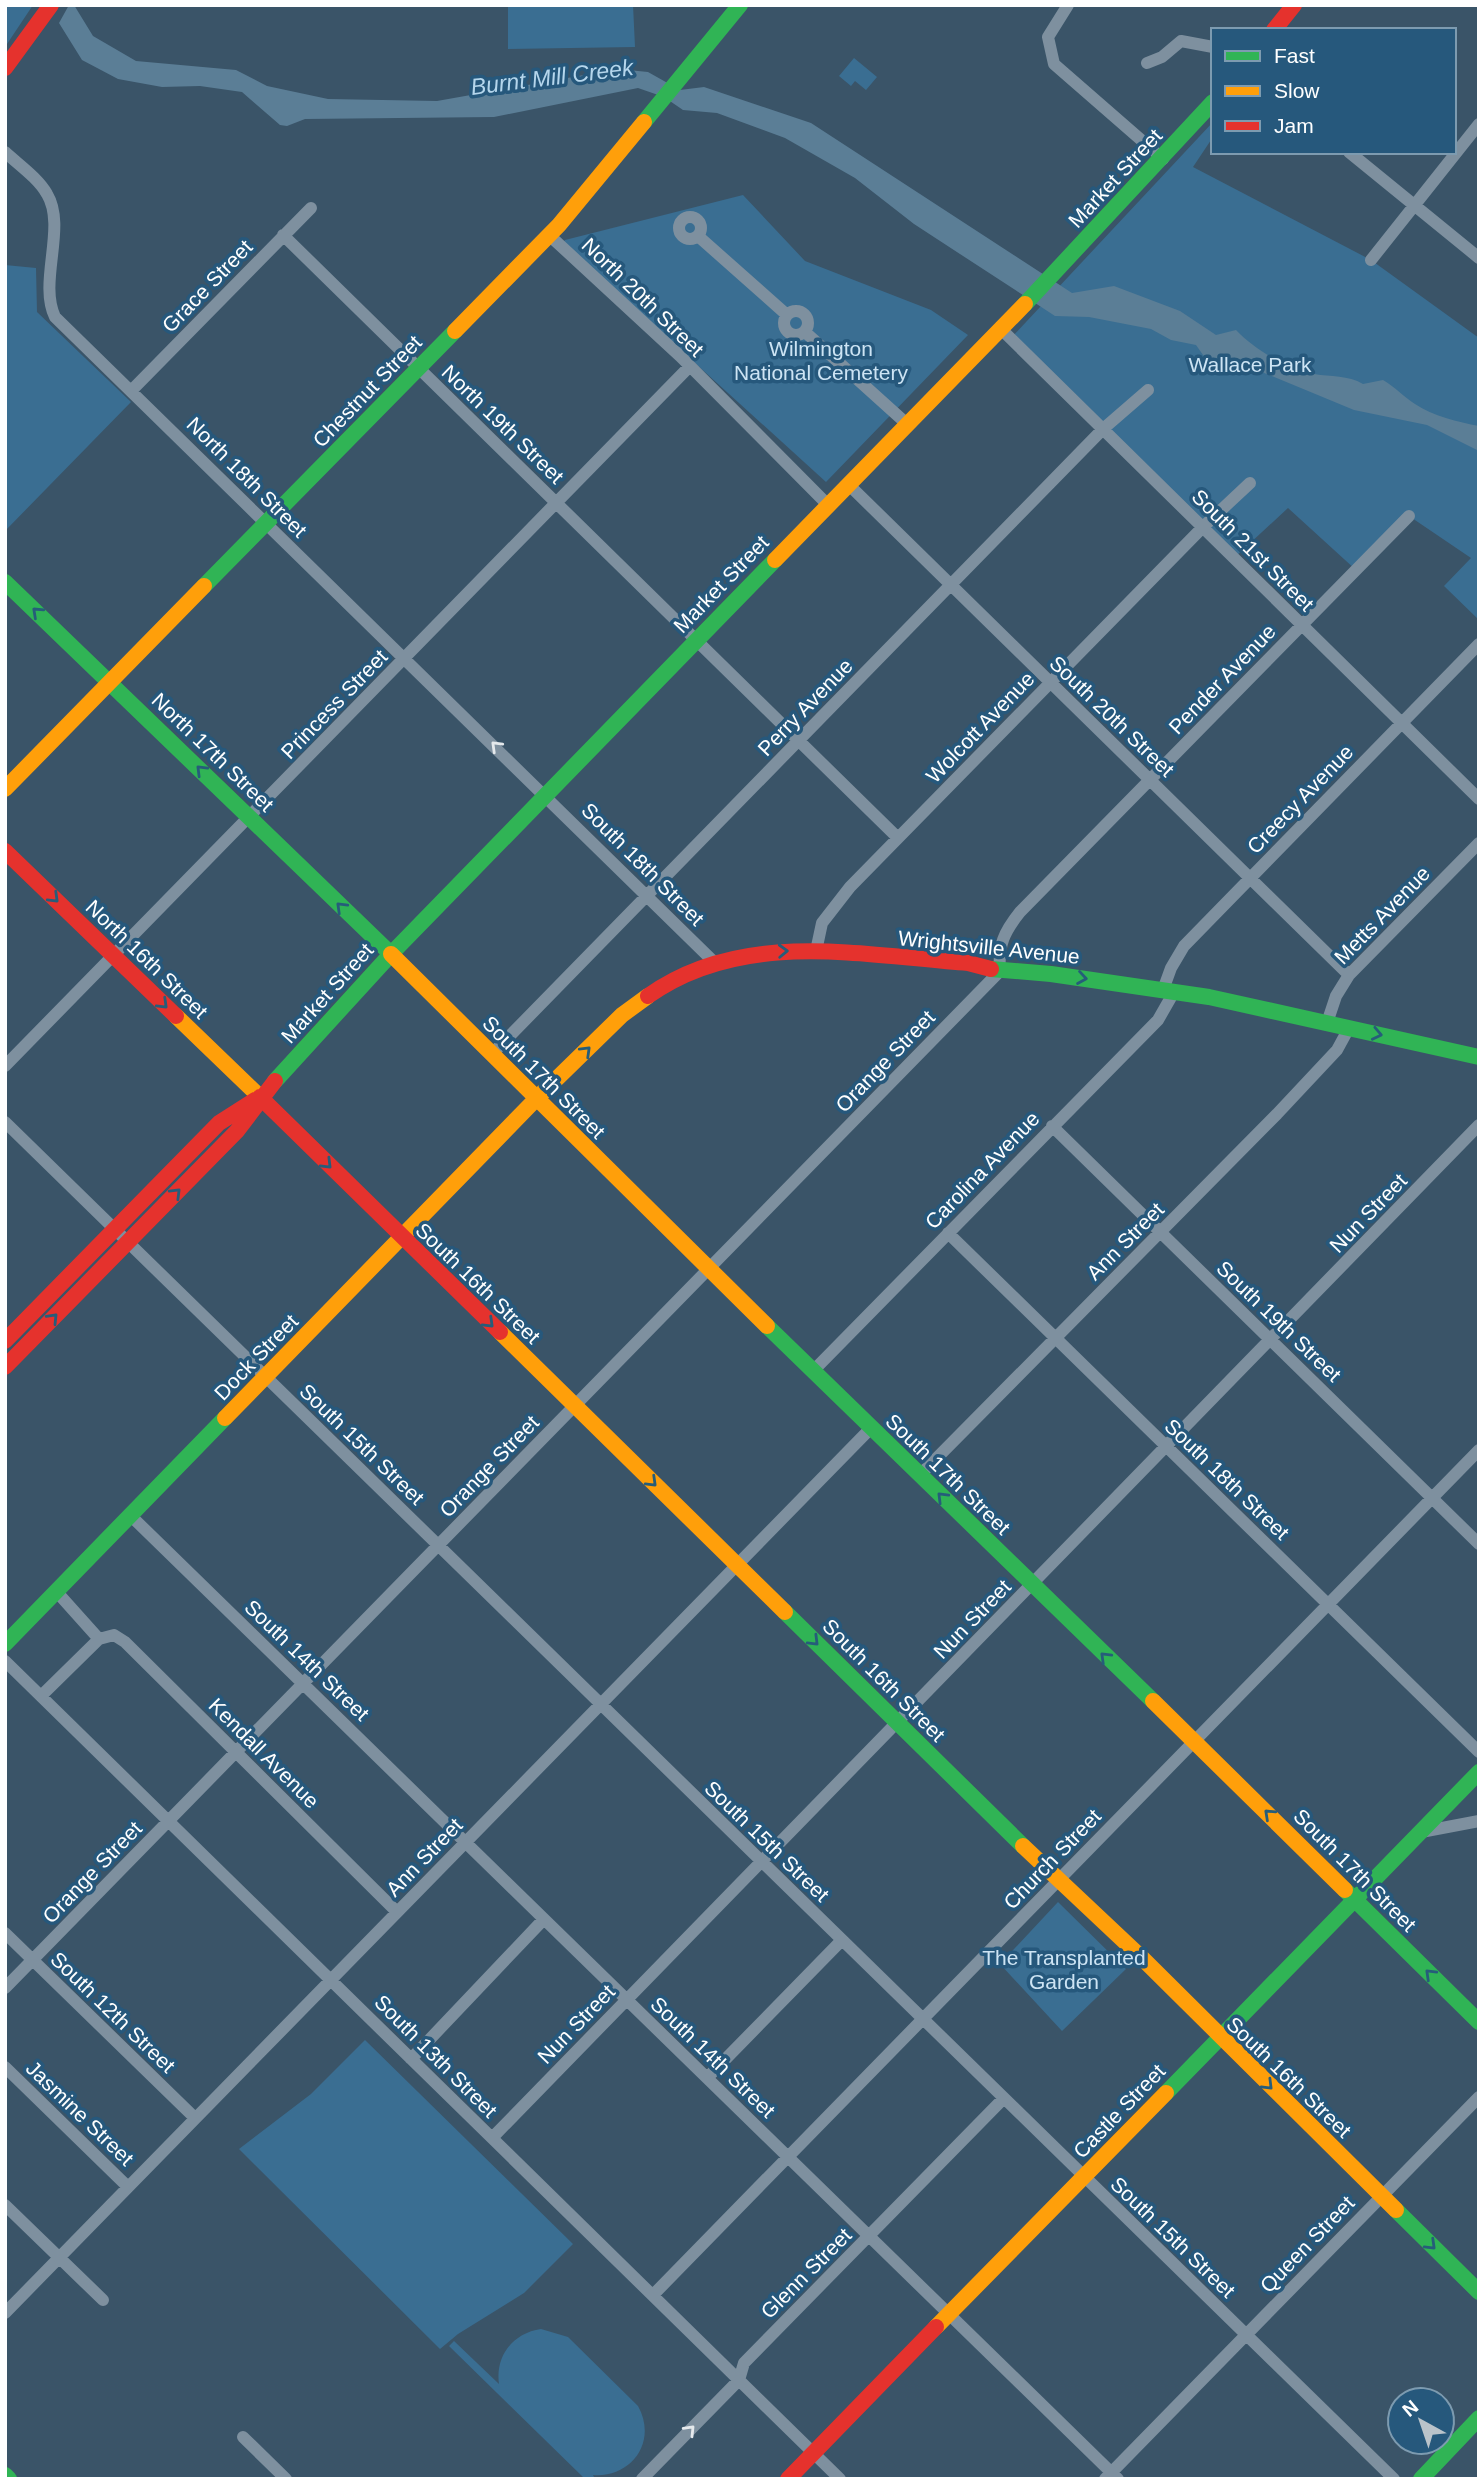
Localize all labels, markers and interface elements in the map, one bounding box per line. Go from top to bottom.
legend [1211,28,1456,154]
text: Fast [1274,44,1315,67]
water label: Burnt Mill Creek [469,54,636,100]
text: Slow [1274,79,1320,102]
text: Jam [1274,114,1314,137]
street label: Market Street [1064,124,1167,232]
street label: North 20th Street [577,233,709,361]
street label: Grace Street [157,235,257,337]
street label: Chestnut Street [308,330,426,451]
park label: Wilmington National Cemetery [734,337,908,384]
park label: Wallace Park [1189,353,1312,376]
street label: North 19th Street [437,360,569,488]
street label: North 18th Street [182,412,312,542]
street label: South 21st Street [1187,484,1319,616]
street label: Market Street [669,531,773,637]
one-way arrow [32,608,45,620]
street label: Pender Avenue [1164,619,1280,739]
street label: Princess Street [276,645,392,763]
street label: South 20th Street [1045,651,1179,781]
street label: Perry Avenue [753,654,857,760]
street label: Wolcott Avenue [921,667,1039,787]
street label: North 17th Street [147,688,279,816]
street label: Creecy Avenue [1242,740,1358,858]
one-way arrow [491,742,504,755]
one-way arrow [197,765,210,778]
street label: South 18th Street [577,798,709,930]
street label: Metts Avenue [1330,861,1434,969]
one-way arrow [46,890,59,903]
street label: North 16th Street [81,895,213,1023]
one-way arrow [336,903,349,916]
street label: Wrightsville Avenue [897,926,1081,968]
street label: Market Street [276,938,378,1048]
one-way arrow [777,943,788,958]
one-way arrow [1076,970,1088,985]
one-way arrow [155,995,168,1008]
street label: Orange Street [831,1005,939,1116]
street label: South 17th Street [478,1011,610,1143]
one-way arrow [1371,1025,1383,1040]
one-way arrow [577,1046,590,1059]
street label: Carolina Avenue [920,1107,1044,1233]
one-way arrow [318,1155,331,1168]
street label: Nun Street [1325,1169,1411,1257]
one-way arrow [167,1188,180,1201]
street label: Ann Street [1082,1198,1168,1284]
street label: South 16th Street [411,1218,545,1348]
street label: South 19th Street [1212,1256,1346,1386]
street label: Dock Street [210,1309,302,1404]
one-way arrow [44,1313,57,1326]
one-way arrow [481,1315,494,1328]
street label: South 15th Street [295,1379,429,1509]
street label: South 17th Street [881,1409,1015,1539]
street label: Orange Street [435,1410,543,1521]
street label: South 18th Street [1160,1414,1294,1544]
one-way arrow [644,1474,657,1487]
one-way arrow [937,1493,950,1506]
street label: Nun Street [929,1575,1015,1663]
street label: South 14th Street [240,1595,374,1725]
street label: South 16th Street [818,1614,950,1746]
one-way arrow [806,1633,819,1646]
one-way arrow [1100,1652,1113,1665]
street label: Kendall Avenue [204,1693,324,1813]
street label: South 15th Street [700,1776,834,1906]
street label: Church Street [999,1804,1105,1914]
street label: South 17th Street [1289,1804,1421,1936]
one-way arrow [1264,1809,1277,1822]
street label: Ann Street [381,1813,467,1901]
street label: Orange Street [38,1816,146,1927]
park label: The Transplanted Garden [982,1946,1146,1993]
street label: South 12th Street [46,1947,180,2077]
one-way arrow [1425,1970,1438,1983]
street label: Nun Street [533,1980,619,2068]
street label: South 13th Street [370,1990,502,2122]
street label: South 14th Street [646,1992,780,2122]
street label: South 16th Street [1222,2012,1356,2142]
street label: Jasmine Street [22,2056,138,2170]
street label: Castle Street [1069,2059,1170,2163]
one-way arrow [1260,2077,1273,2090]
street label: South 15th Street [1106,2172,1240,2302]
street label: Queen Street [1255,2191,1359,2297]
street label: Glenn Street [756,2223,856,2323]
one-way arrow [1422,2236,1435,2249]
north arrow [1386,2386,1456,2456]
text: N [1398,2396,1422,2421]
one-way arrow [682,2426,694,2438]

